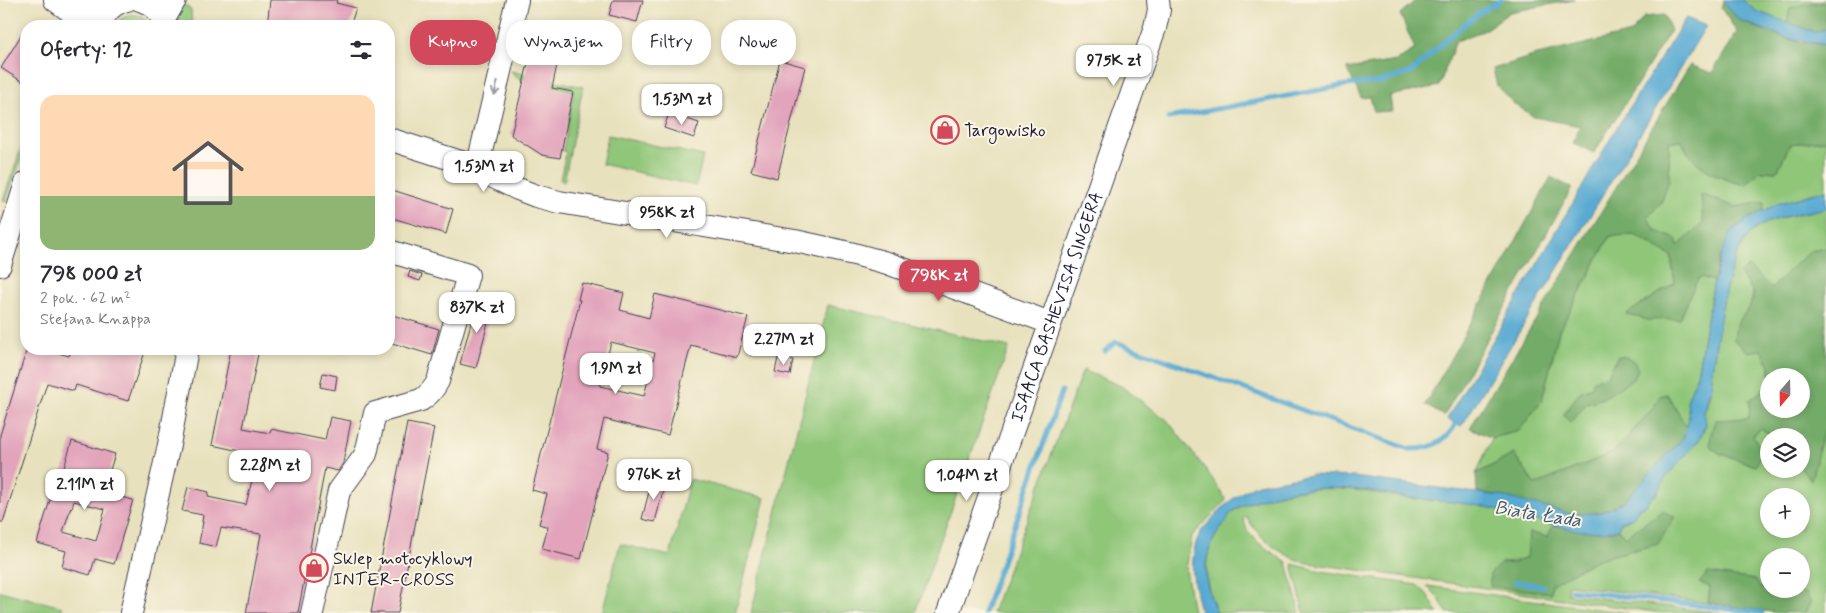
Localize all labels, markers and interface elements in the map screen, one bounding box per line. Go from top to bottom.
chip: Kupno [410,20,496,65]
chip: Wynajem [506,20,622,65]
chip: Filtry [632,20,711,65]
chip: Nowe [721,20,796,65]
text: Oferty: 12 [40,36,133,64]
icon: filters [347,36,375,64]
pin: 975K zł [1068,44,1160,87]
text: 975K zł [1087,50,1141,71]
one-way arrow [491,79,500,95]
pin: 1.53M zł [630,84,734,126]
text: 1.53M zł [652,89,712,110]
shop icon: Targowisko [930,115,960,145]
place label: Targowisko [964,119,1046,144]
icon: home [163,128,253,218]
pin: 1.53M zł [432,150,536,193]
text: 1.53M zł [454,156,514,177]
street label: ISAACA BASHEVISA SINGERA [1006,189,1109,425]
pin: 958K zł [621,196,713,239]
text: 958K zł [640,202,694,223]
text: 798 000 zł [40,260,142,288]
pin: 798K zł [893,260,985,302]
text: 798K zł [910,265,968,286]
text: 2 pok. · 62 m² [40,288,131,309]
pin: 837K zł [431,292,523,334]
text: 837K zł [450,297,504,318]
text: Stefana Knappa [40,309,151,330]
pin: 2.27M zł [732,324,836,366]
text: 2.27M zł [754,329,814,350]
pin: 1.9M zł [570,352,662,395]
text: 1.9M zł [591,358,641,379]
north arrow [1760,368,1810,418]
map controls [1760,368,1810,598]
button: layers [1760,428,1810,478]
pin: 2.28M zł [218,450,322,492]
text: 2.28M zł [240,455,300,476]
pin: 976K zł [608,458,700,501]
pin: 1.04M zł [915,460,1019,502]
text: 976K zł [627,464,681,485]
text: 1.04M zł [936,465,998,486]
pin: 2.11M zł [33,468,137,511]
text: 2.11M zł [56,474,114,495]
button: + [1760,488,1810,538]
water label: Biała Łada [1493,495,1583,534]
place label: Sklep motocyklowy INTER-CROSS [333,547,473,592]
button: − [1760,548,1810,598]
shop icon: Sklep motocyklowy INTER-CROSS [299,553,329,583]

